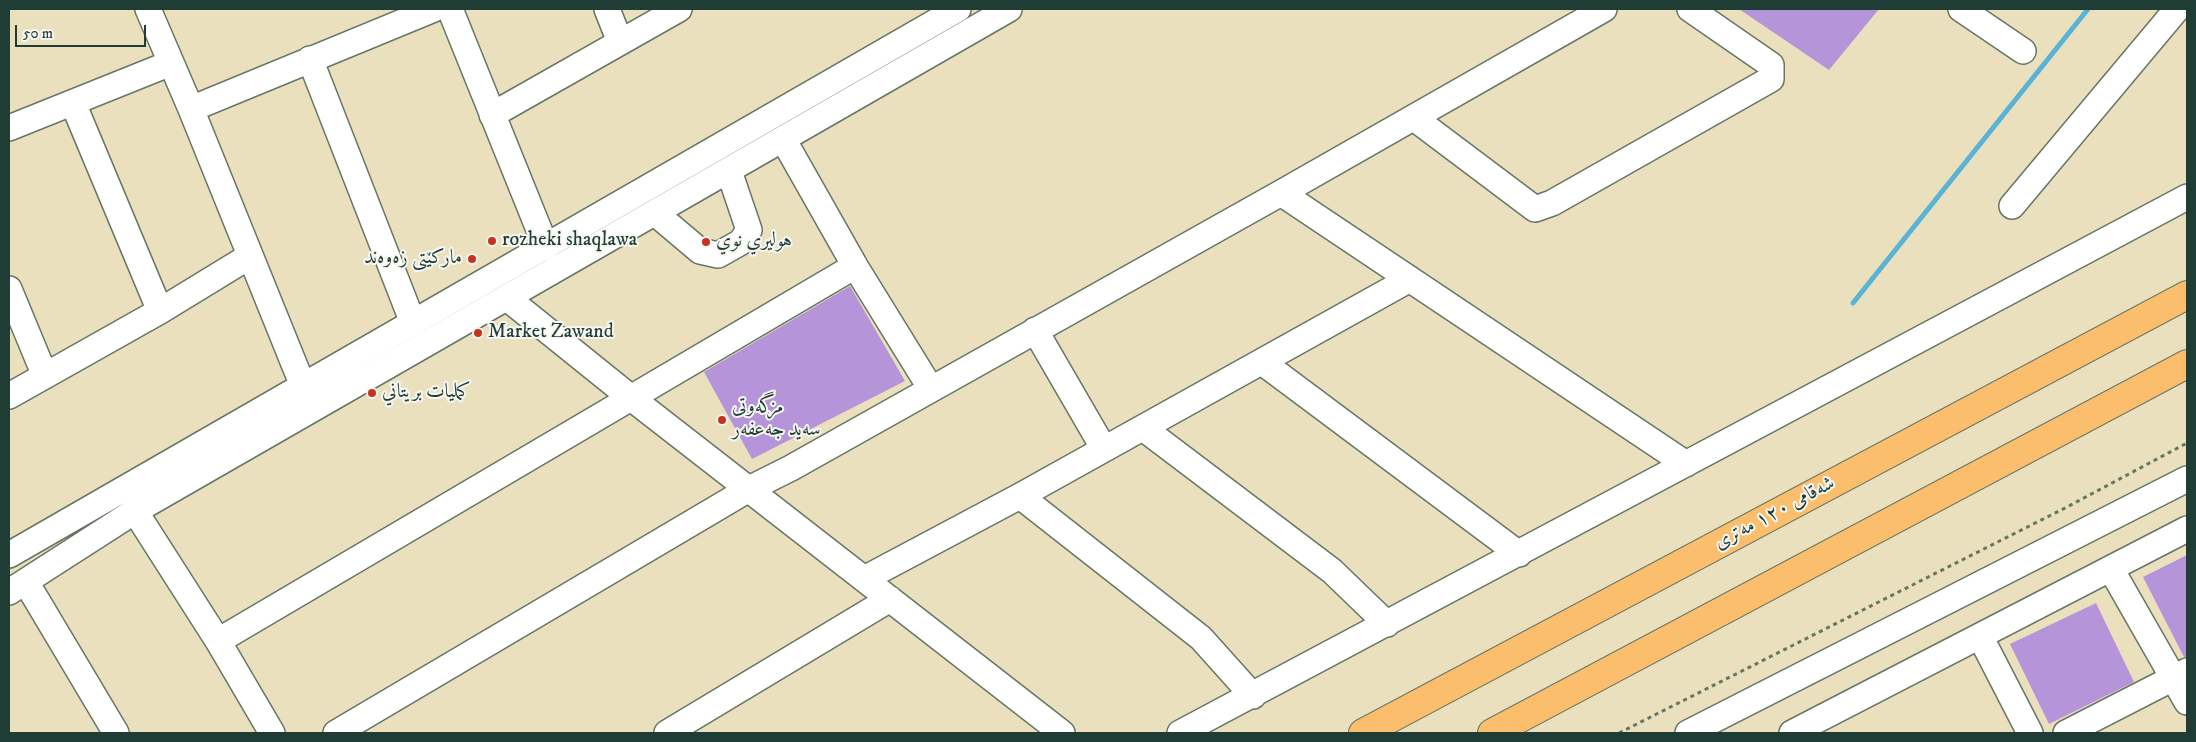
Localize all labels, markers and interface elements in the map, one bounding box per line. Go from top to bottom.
scale bar [18,15,149,47]
text: 50 m [23,24,53,43]
place label: rozheki shaqlawa [502,229,637,253]
place label: هوليري نوي [716,230,792,254]
marker: rozheki shaqlawa [486,235,498,247]
marker: هوليري نوي [700,236,712,248]
place label: مارکێتی زەوەند [364,247,462,271]
marker: مارکێتی زەوەند [466,253,478,265]
place label: Market Zawand [488,321,614,345]
marker: Market Zawand [472,327,484,339]
place label: كمليات بريتاني [382,381,470,405]
marker: كمليات بريتاني [366,387,378,399]
place label: مزگەوتی سەید جەعفەر [732,396,821,443]
marker: مزگەوتی سەید جەعفەر [716,414,728,426]
street label: شەقامی ١٢٠ مەتری [1711,472,1839,556]

